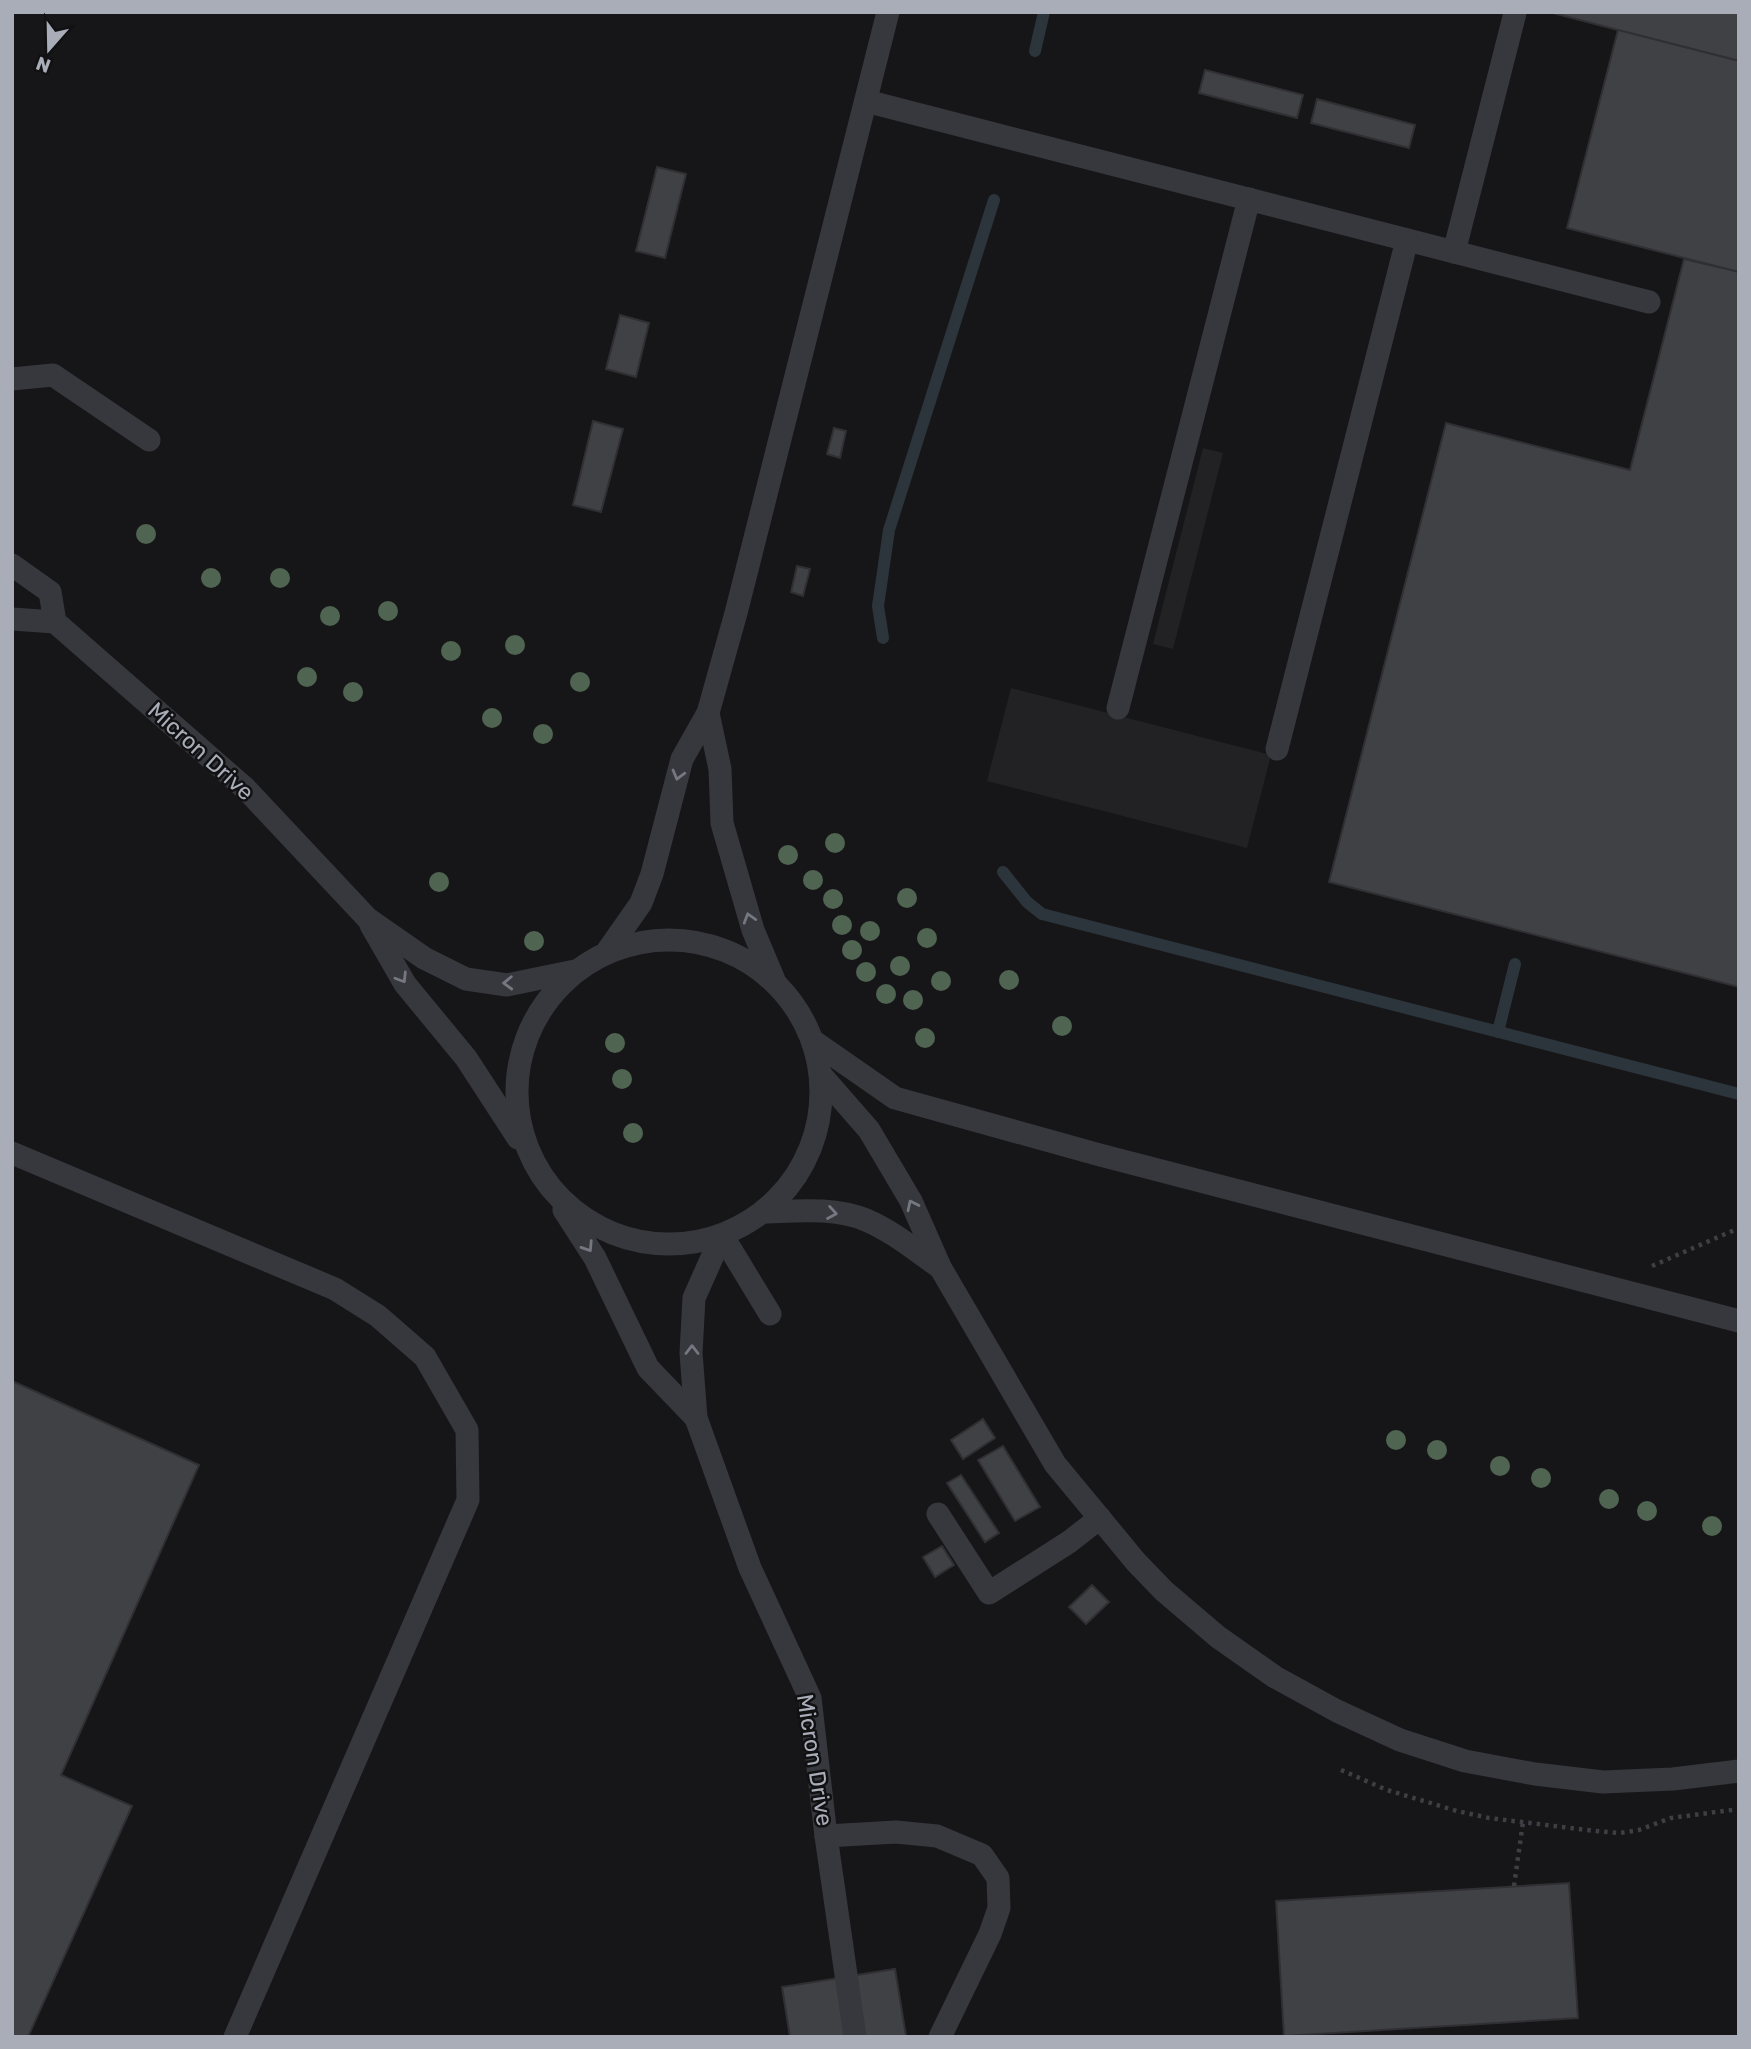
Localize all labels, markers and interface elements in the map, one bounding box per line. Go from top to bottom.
north arrow [14,14,84,84]
text: N [33,51,54,78]
street label: Micron Drive [142,696,260,806]
one-way arrow [672,768,686,780]
one-way arrow [742,912,757,924]
one-way arrow [394,970,407,983]
one-way arrow [502,975,513,990]
one-way arrow [906,1200,920,1212]
one-way arrow [826,1205,838,1220]
one-way arrow [579,1239,592,1252]
one-way arrow [684,1344,700,1355]
street label: Micron Drive [791,1692,839,1828]

